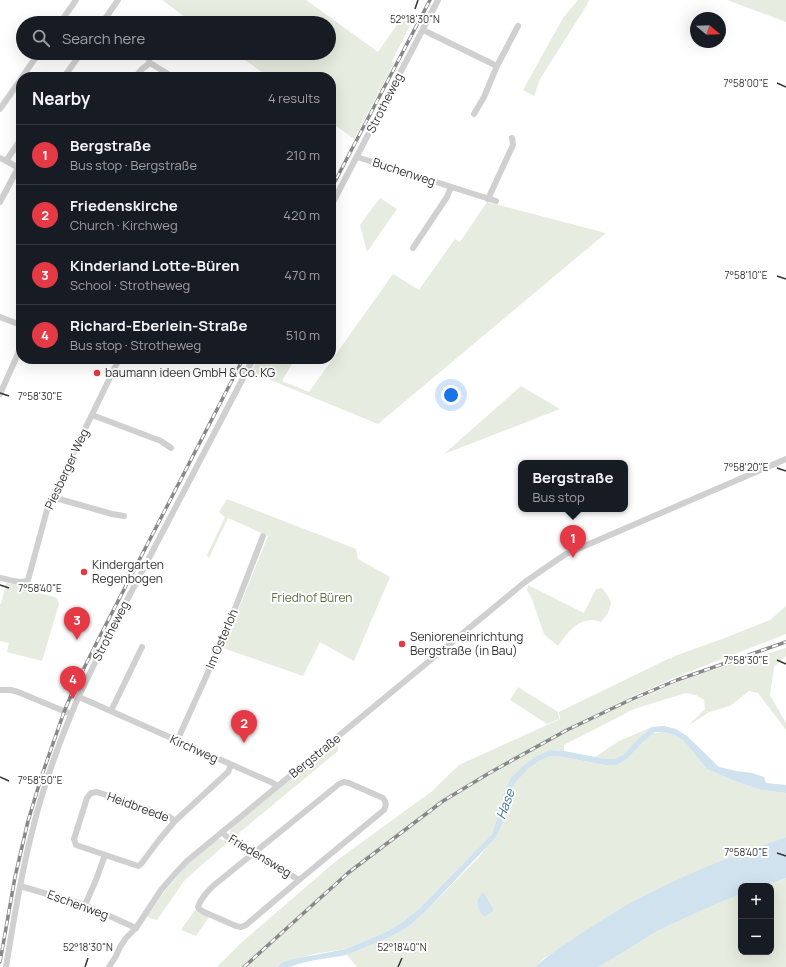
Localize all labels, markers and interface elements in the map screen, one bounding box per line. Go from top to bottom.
text: 52°18'30"N [390,12,440,26]
north arrow [690,12,726,48]
search box [16,16,336,60]
icon: search [30,27,52,49]
text: Search here [62,28,145,49]
street label: Strotheweg [362,70,407,136]
text: 7°58'00"E [723,76,769,90]
text: Nearby [32,87,90,110]
text: 4 results [268,89,320,107]
text: Bergstraße [70,135,151,156]
text: 1 [42,146,48,164]
text: 210 m [286,146,320,164]
street label: Buchenweg [370,153,438,190]
text: Bus stop · Bergstraße [70,156,197,174]
text: Friedenskirche [70,195,178,216]
text: 2 [41,206,49,224]
text: 420 m [283,206,320,224]
text: Church · Kirchweg [70,216,178,234]
text: Kinderland Lotte-Büren [70,255,239,276]
text: 3 [41,266,49,284]
text: 470 m [284,266,320,284]
text: 7°58'10"E [725,268,768,282]
text: School · Strotheweg [70,276,190,294]
text: Richard-Eberlein-Straße [70,315,248,336]
text: 4 [41,326,49,344]
text: 510 m [286,326,320,344]
text: Bus stop · Strotheweg [70,336,201,354]
place label: baumann ideen GmbH & Co. KG [105,364,276,381]
marker: baumann ideen GmbH & Co. KG [92,368,102,378]
your location [441,385,461,405]
text: 7°58'30"E [18,389,63,403]
street label: Piesberger Weg [40,426,93,512]
popup [518,460,628,512]
text: 7°58'20"E [724,460,769,474]
text: Bergstraße [532,467,614,488]
text: Bus stop [532,488,585,506]
pin: 1 [560,525,586,558]
place label: Kindergarten Regenbogen [92,556,164,587]
marker: Kindergarten Regenbogen [79,567,89,577]
text: 7°58'40"E [18,581,62,595]
park label: Friedhof Büren [272,589,352,606]
street label: Strotheweg [88,598,133,664]
street label: Im Osterloh [201,606,242,671]
pin: 3 [64,607,90,640]
place label: Senioreneinrichtung Bergstraße (in Bau) [410,628,523,659]
marker: Senioreneinrichtung Bergstraße (in Bau) [397,639,407,649]
text: 7°58'30"E [724,653,769,667]
pin: 4 [60,666,86,699]
pin: 2 [231,710,257,743]
street label: Kirchweg [167,730,221,767]
street label: Bergstraße [285,730,344,782]
text: 7°58'50"E [18,773,63,787]
water label: Hase [491,785,519,821]
street label: Heidbreede [105,787,171,826]
street label: Friedensweg [226,830,295,881]
text: 7°58'40"E [724,845,768,859]
map controls [738,883,774,955]
button: + [738,883,774,919]
street label: Eschenweg [45,886,111,923]
button: − [738,919,774,955]
text: 52°18'30"N [63,940,113,954]
text: 52°18'40"N [377,940,427,954]

